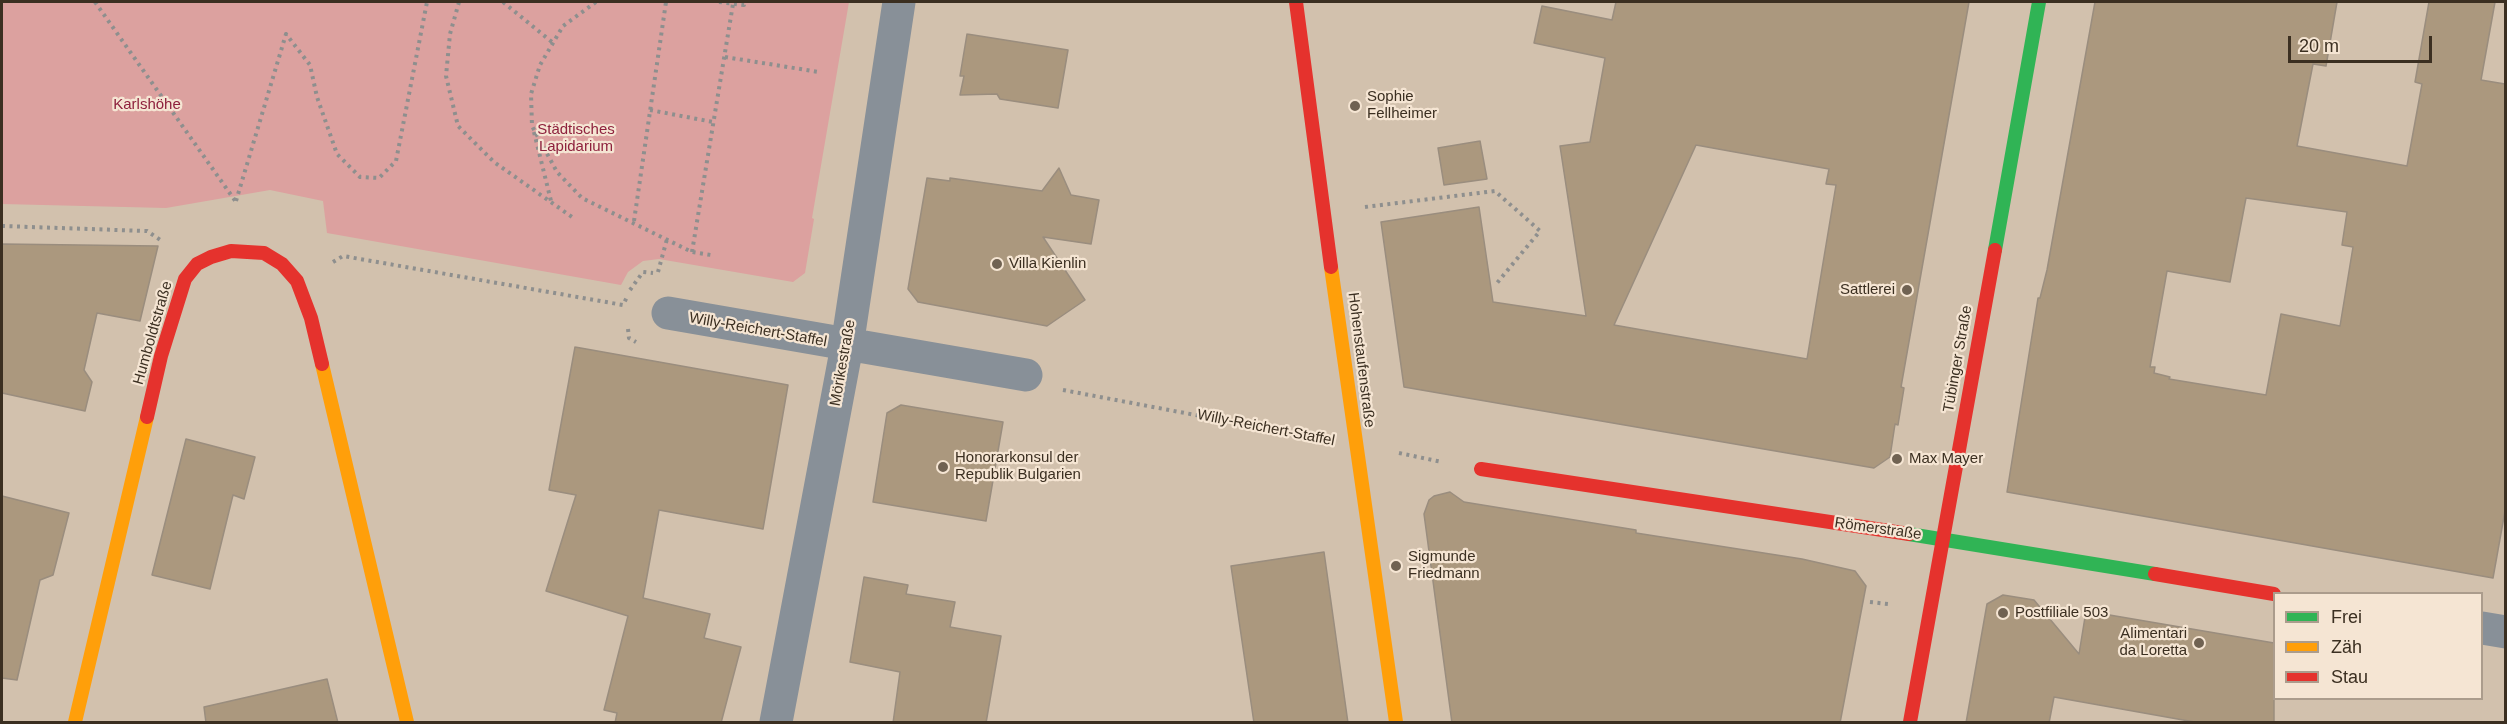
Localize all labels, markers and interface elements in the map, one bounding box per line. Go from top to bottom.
scale bar [2291,24,2435,62]
text: 20 m [2299,36,2339,56]
place label: Sophie Fellheimer [1367,88,1437,123]
park label: Karlshöhe [113,96,181,114]
marker: Sophie Fellheimer [1348,99,1362,113]
park label: Städtisches Lapidarium [537,121,615,156]
place label: Villa Kienlin [1009,255,1086,273]
marker: Villa Kienlin [990,257,1004,271]
street label: Humboldtstraße [130,279,176,387]
place label: Sattlerei [1840,281,1895,299]
marker: Sattlerei [1900,283,1914,297]
street label: Hohenstaufenstraße [1344,291,1378,429]
street label: Tübinger Straße [1940,304,1976,414]
street label: Willy-Reichert-Staffel [688,309,828,351]
street label: Mörikestraße [827,318,859,408]
street label: Willy-Reichert-Staffel [1196,406,1336,450]
place label: Honorarkonsul der Republik Bulgarien [955,449,1081,484]
place label: Max Mayer [1909,450,1983,468]
marker: Max Mayer [1890,452,1904,466]
marker: Honorarkonsul der Republik Bulgarien [936,460,950,474]
street label: Römerstraße [1833,514,1923,544]
place label: Sigmunde Friedmann [1408,548,1480,583]
marker: Sigmunde Friedmann [1389,559,1403,573]
legend [2273,592,2483,700]
place label: Postfiliale 503 [2015,604,2108,622]
marker: Postfiliale 503 [1996,606,2010,620]
text: Frei [2331,607,2362,627]
place label: Alimentari da Loretta [2119,625,2187,660]
marker: Alimentari da Loretta [2192,636,2206,650]
text: Zäh [2331,637,2362,657]
text: Stau [2331,667,2368,687]

